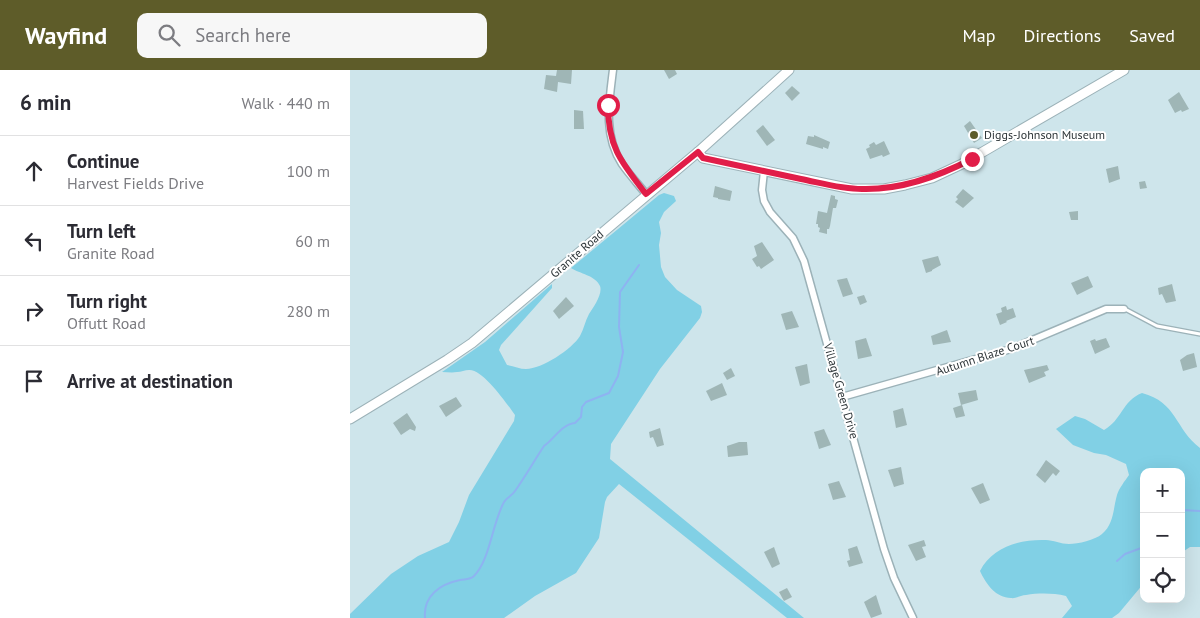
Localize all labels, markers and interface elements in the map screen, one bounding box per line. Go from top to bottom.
search box [137,13,487,58]
text: Wayfind [25,20,107,51]
icon: search [155,21,183,49]
text: Search here [195,23,291,47]
text: Map [963,24,995,47]
text: Directions [1023,24,1101,47]
text: Saved [1129,24,1175,47]
text: 6 min [20,89,71,116]
text: Walk · 440 m [241,93,330,113]
route start [597,94,620,117]
place label: Diggs-Johnson Museum [984,127,1105,142]
marker: Diggs-Johnson Museum [968,129,980,141]
route end [961,148,984,171]
text: Continue [67,149,139,173]
icon: ahead [20,157,48,185]
text: 100 m [287,161,330,181]
text: Harvest Fields Drive [67,173,204,193]
text: Turn left [67,219,136,243]
street label: Granite Road [547,226,606,281]
icon: left [20,227,48,255]
text: 60 m [295,231,330,251]
text: Granite Road [67,243,155,263]
text: Turn right [67,289,147,313]
icon: right [20,297,48,325]
text: 280 m [287,301,330,321]
text: Offutt Road [67,313,146,333]
street label: Autumn Blaze Court [934,333,1036,378]
street label: Village Green Drive [820,340,862,440]
icon: arrive [20,367,48,395]
text: Arrive at destination [67,369,233,393]
map controls [1140,468,1185,603]
button: + [1140,468,1185,513]
button: − [1140,513,1185,558]
button: locate [1140,558,1185,603]

